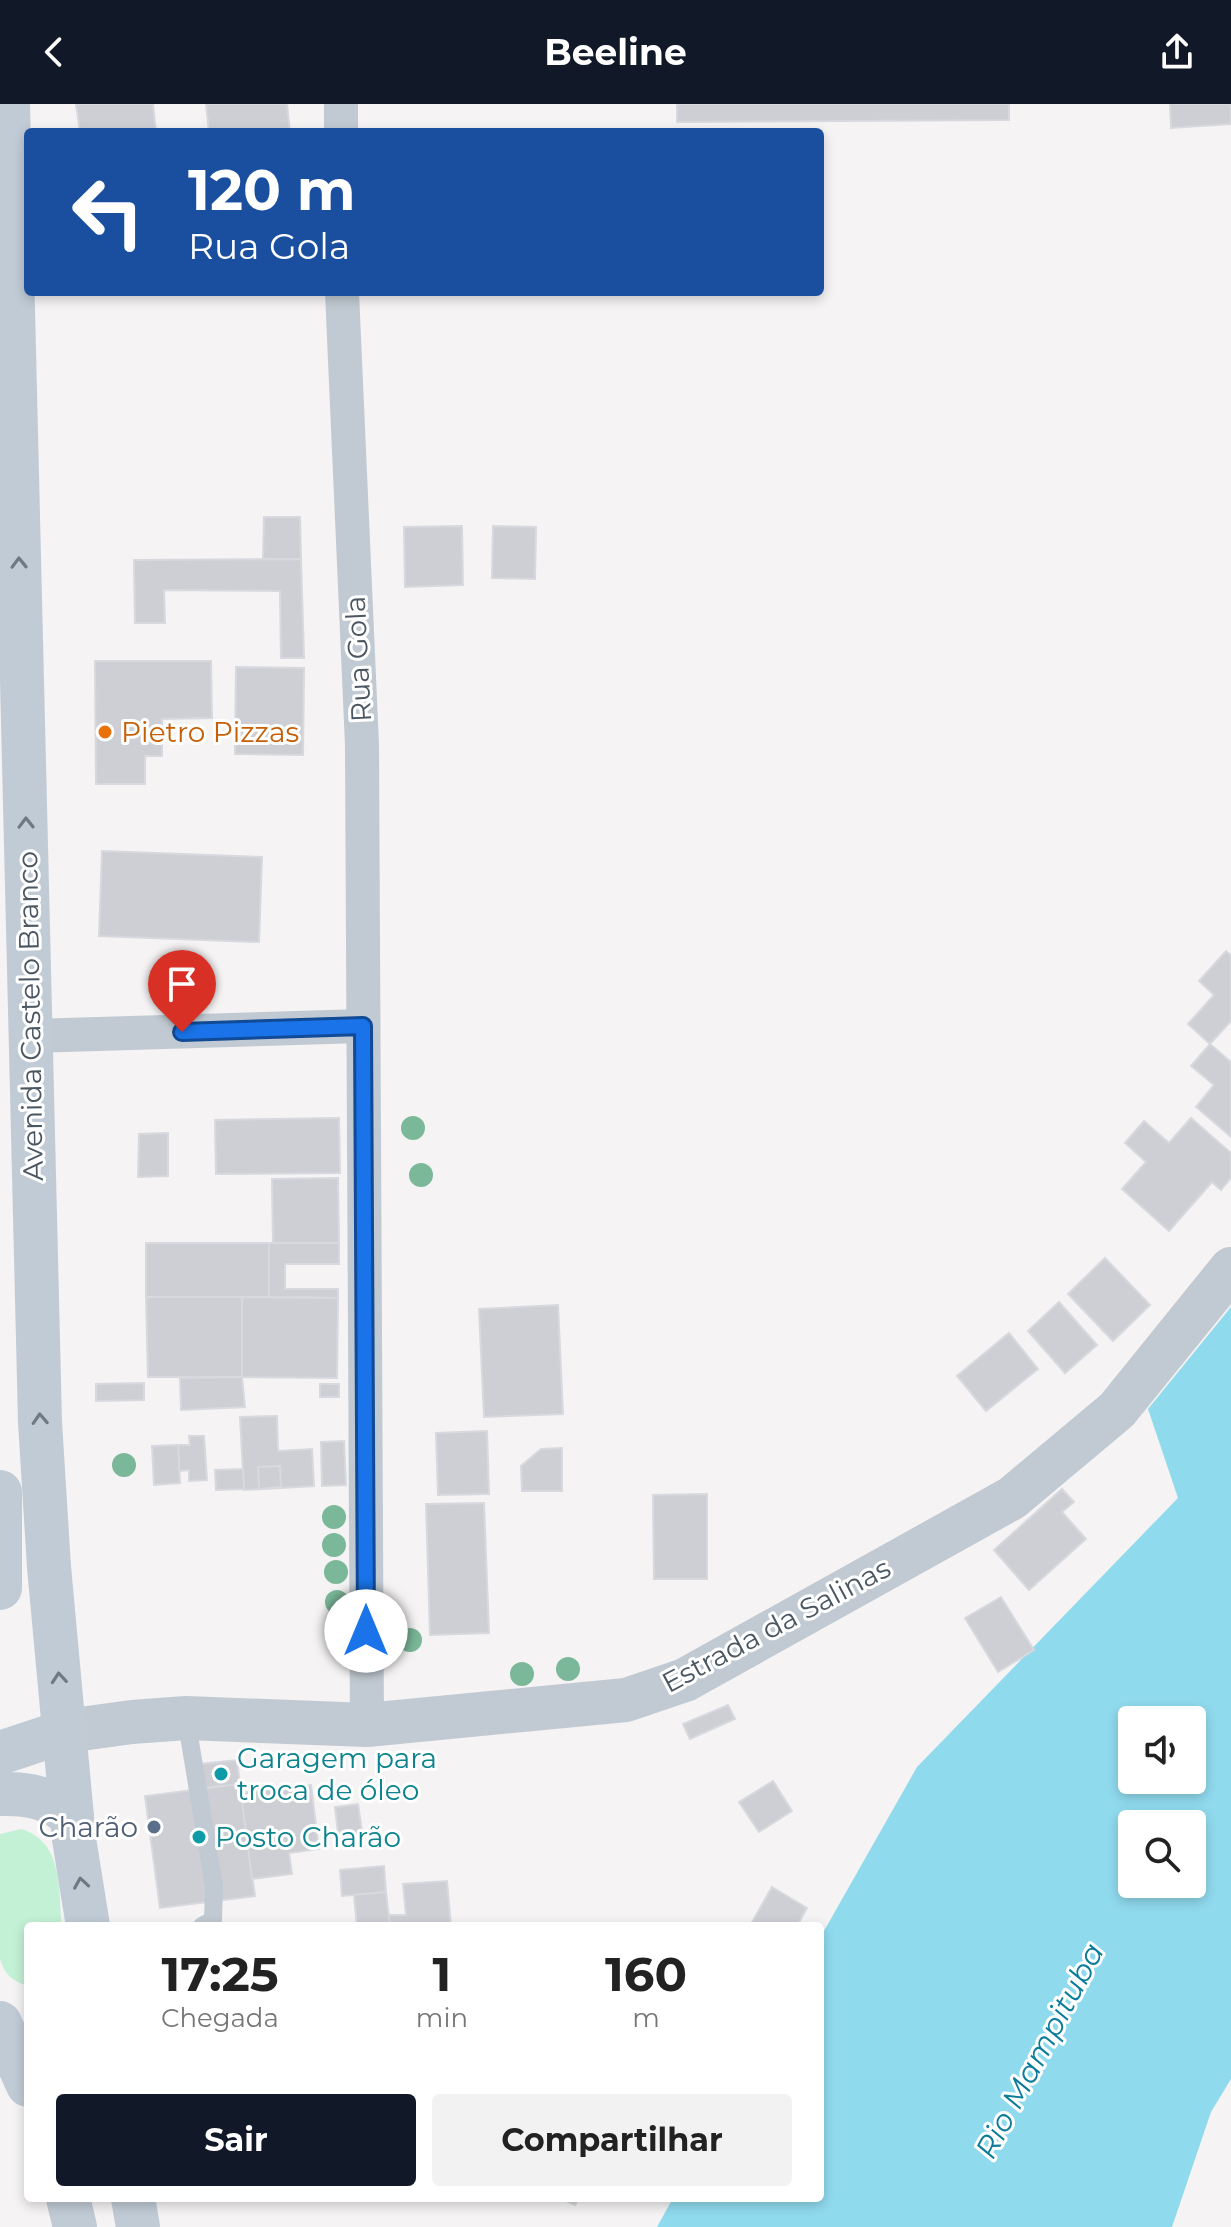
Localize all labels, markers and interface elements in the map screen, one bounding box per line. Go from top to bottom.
icon: back [32,30,76,74]
text: Beeline [544,30,687,74]
icon: share [1155,30,1199,74]
text: 120 m [188,156,356,224]
icon: left [56,160,160,264]
text: Rua Gola [188,224,350,268]
one-way arrow [11,556,28,569]
street label: Rua Gola [338,595,378,723]
place label: Pietro Pizzas [121,715,299,749]
marker: Pietro Pizzas [96,723,114,741]
one-way arrow [17,816,35,829]
street label: Avenida Castelo Branco [10,851,50,1181]
pin [148,950,216,1032]
icon: arrive [160,962,204,1006]
one-way arrow [32,1412,49,1425]
street label: Estrada da Salinas [656,1550,896,1700]
position arrow [324,1589,408,1673]
one-way arrow [51,1671,68,1684]
map controls [1118,1706,1206,1898]
button: sound [1118,1706,1206,1794]
place label: Garagem para troca de óleo [237,1741,437,1807]
marker: Garagem para troca de óleo [212,1765,230,1783]
place label: Charão [39,1810,138,1844]
button: search [1118,1810,1206,1898]
marker: Charão [145,1818,163,1836]
place label: Posto Charão [215,1820,401,1854]
marker: Posto Charão [190,1828,208,1846]
one-way arrow [73,1876,90,1889]
water label: Rio Mampituba [967,1937,1112,2165]
text: 17:25 [161,1945,278,2003]
text: 1 [433,1945,451,2003]
text: 160 [605,1945,687,2003]
text: Chegada [161,2002,279,2034]
text: min [416,2002,468,2034]
text: m [632,2002,660,2034]
button: Sair [56,2094,416,2186]
button: Compartilhar [432,2094,792,2186]

